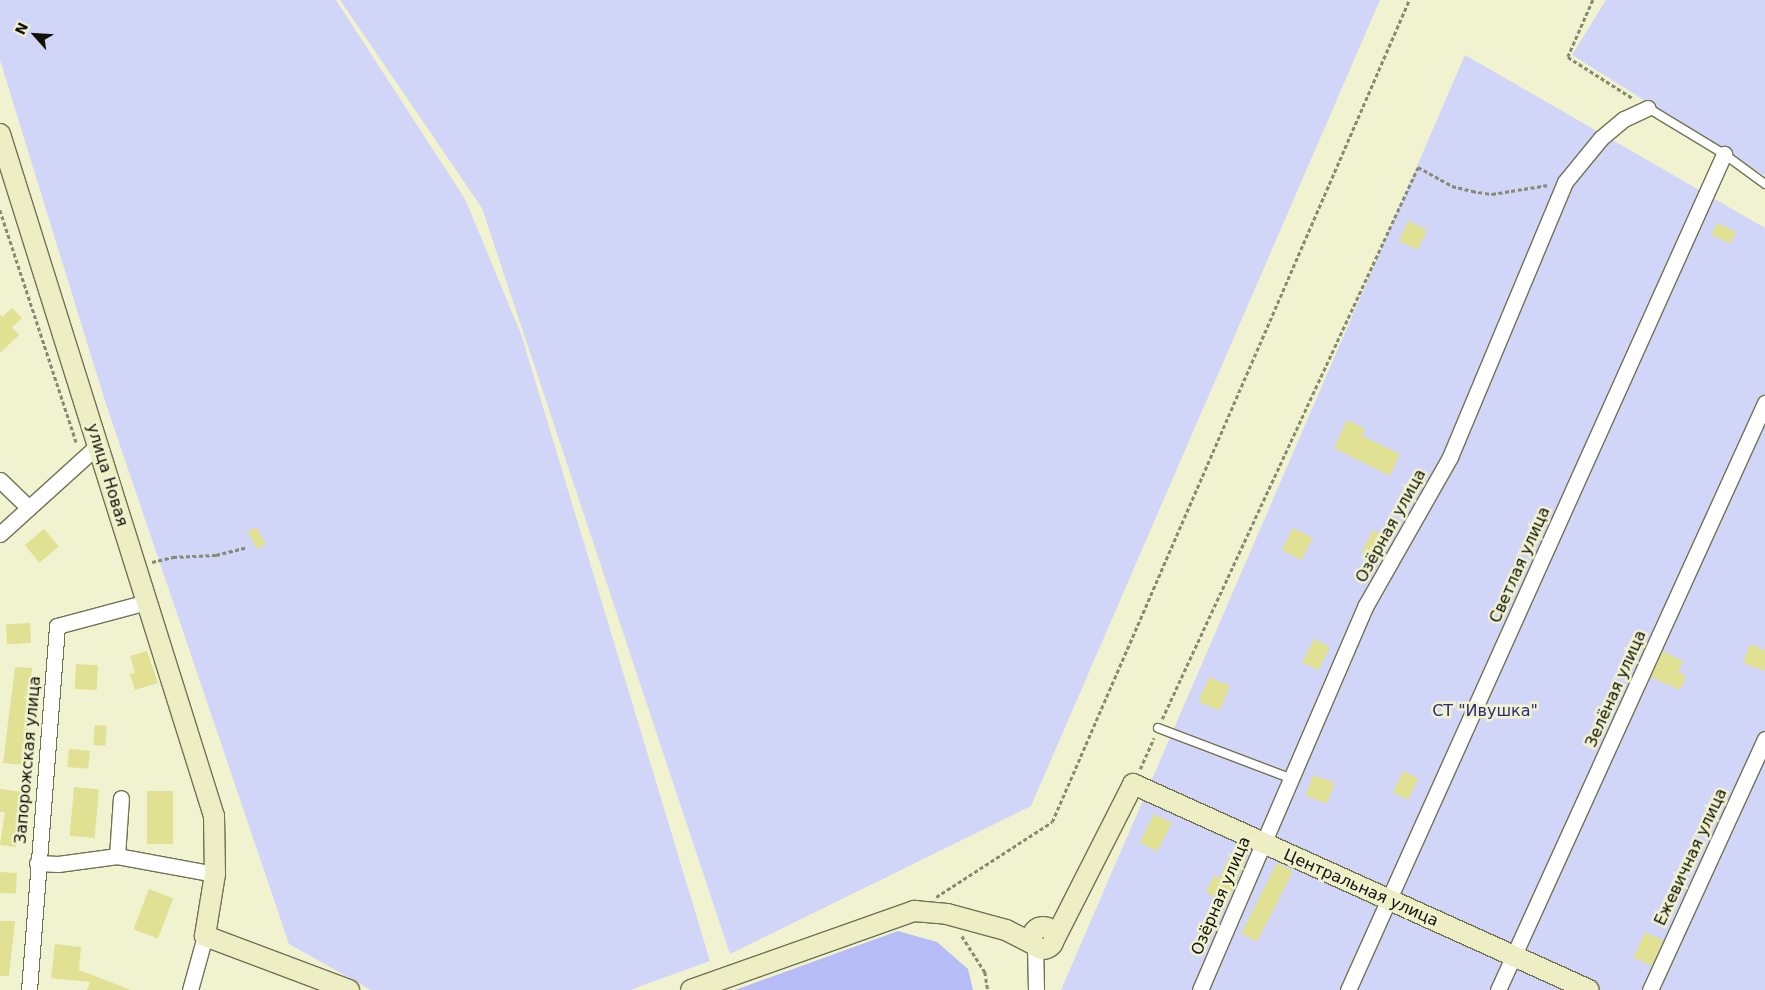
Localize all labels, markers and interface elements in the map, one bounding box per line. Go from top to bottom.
north arrow [10,10,60,60]
text: N [12,20,31,37]
street label: улица Новая [82,421,132,529]
street label: Озёрная улица [1352,466,1430,586]
street label: Светлая улица [1486,504,1554,626]
street label: Зелёная улица [1582,628,1650,750]
street label: Запорожская улица [11,675,45,845]
park label: СТ "Ивушка" [1432,701,1538,721]
street label: Ежевичная улица [1651,785,1731,929]
street label: Озёрная улица [1187,834,1255,958]
street label: Центральная улица [1281,845,1441,931]

